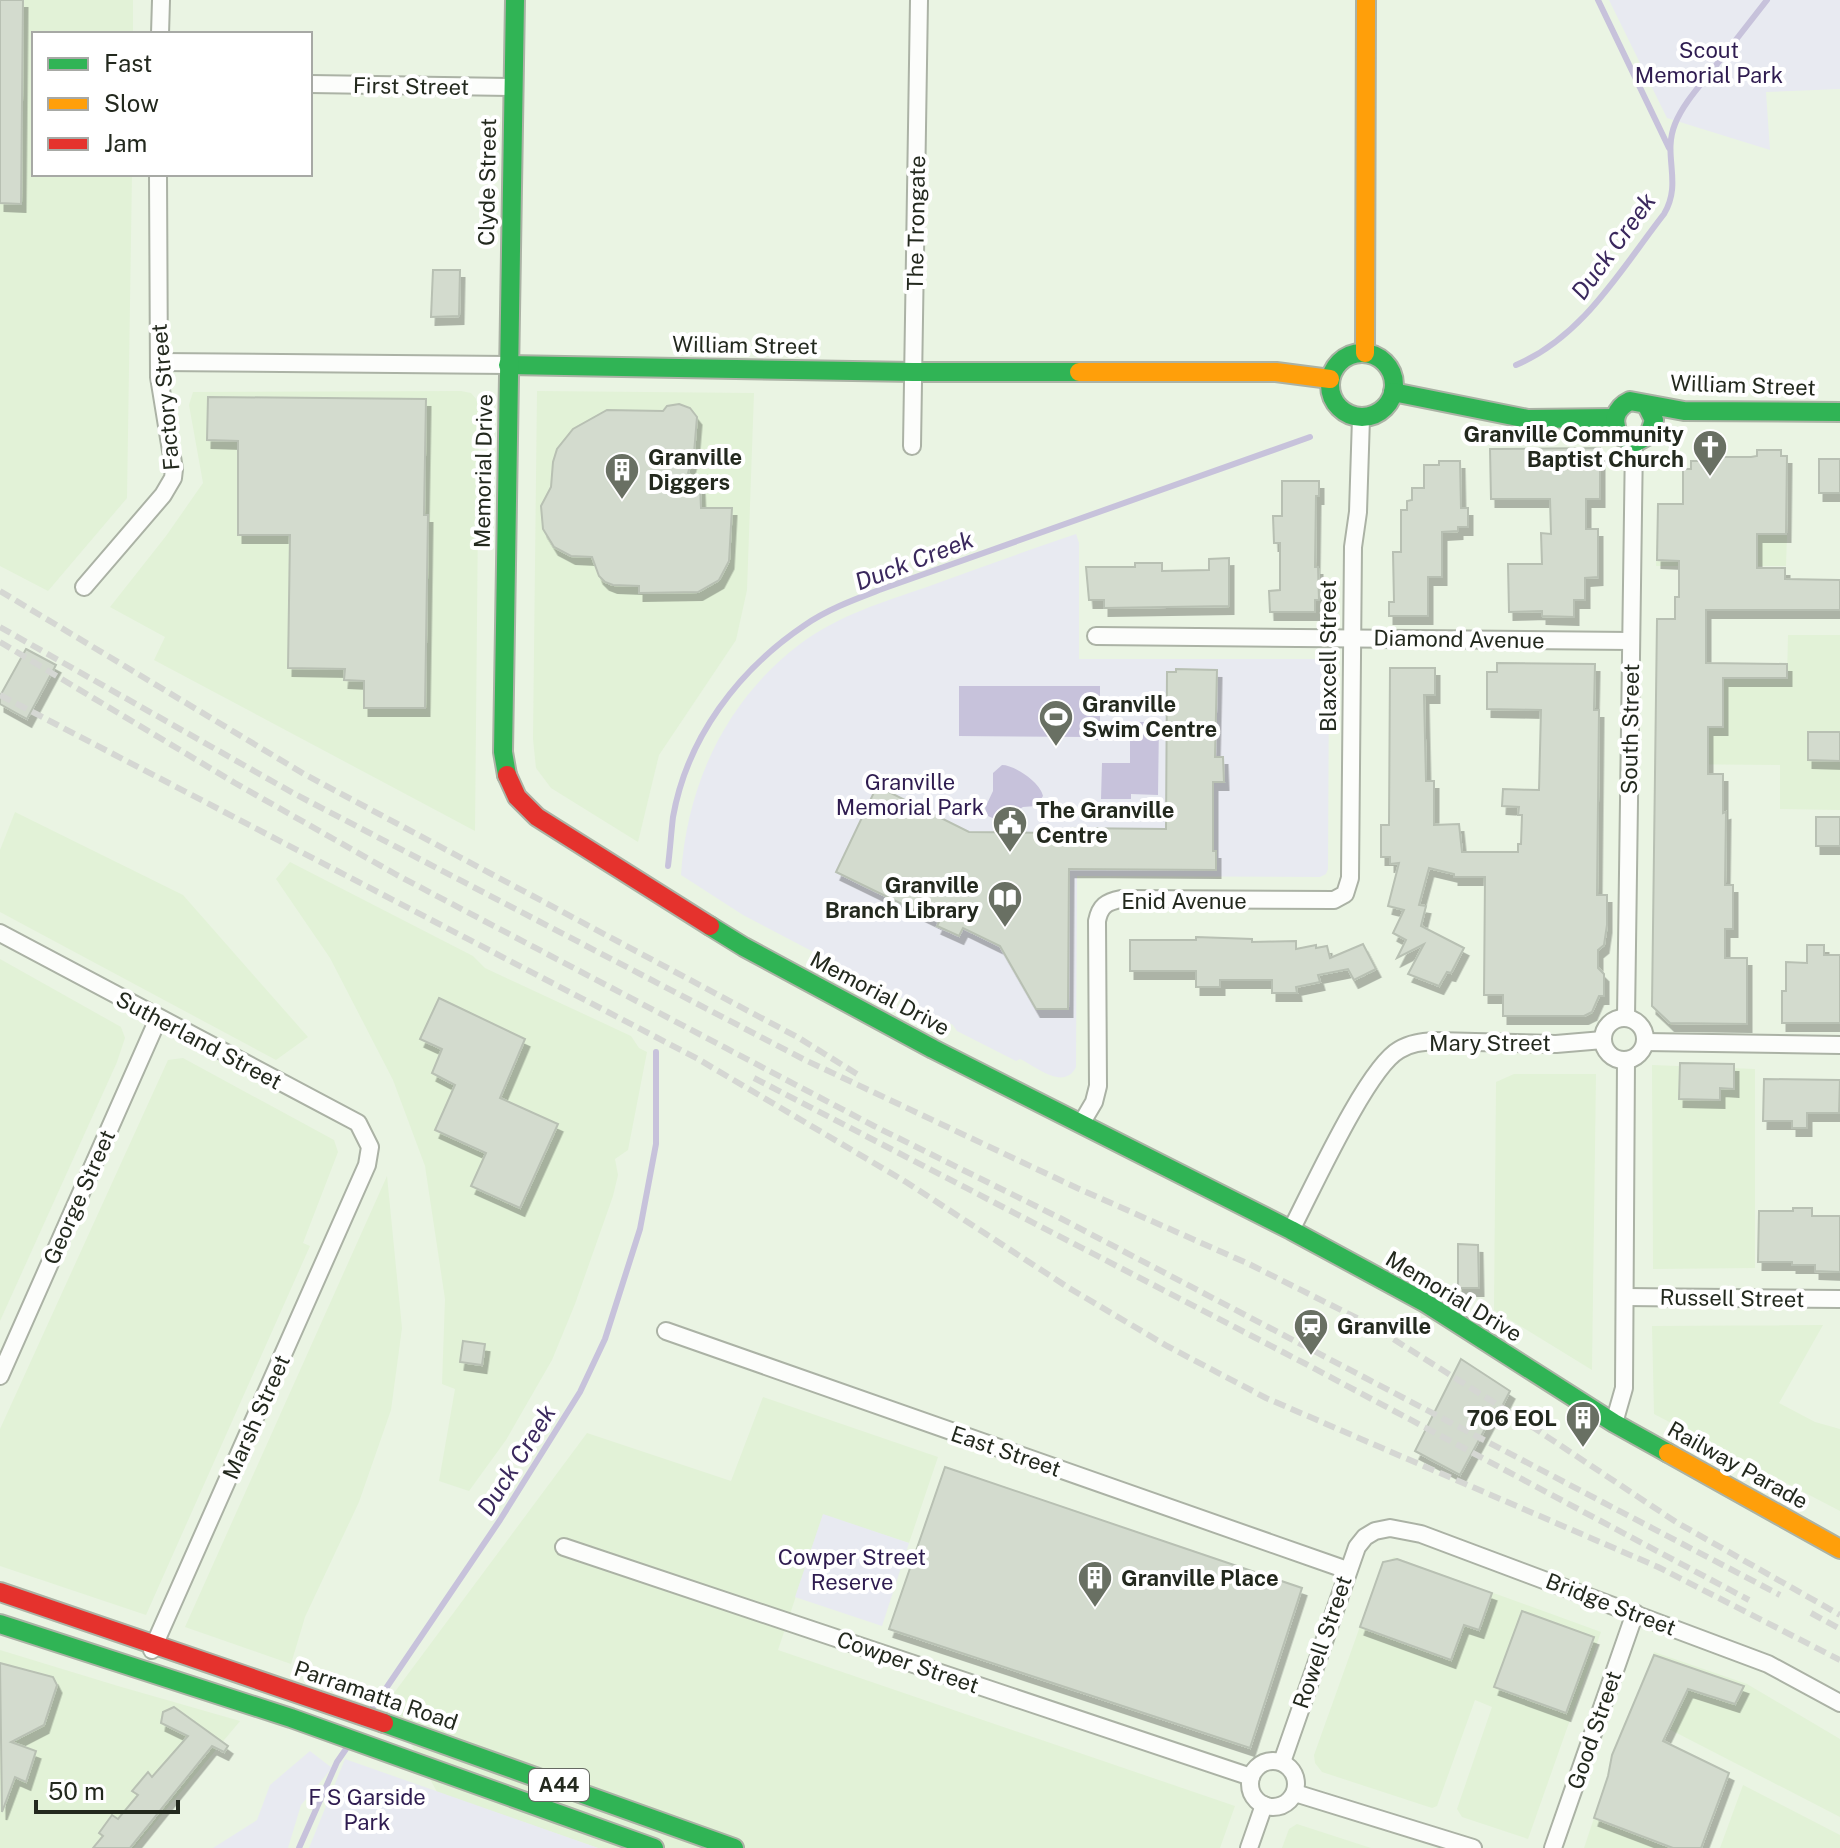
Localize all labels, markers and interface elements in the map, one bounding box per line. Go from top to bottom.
legend [32,32,312,176]
park label: Scout Memorial Park [1635,37,1783,88]
text: Fast [104,49,152,77]
street label: First Street [353,72,469,100]
text: Slow [104,89,159,117]
street label: Clyde Street [473,118,501,246]
text: Jam [104,129,147,157]
street label: The Trongate [902,155,930,291]
water label: Duck Creek [1565,187,1661,305]
street label: Factory Street [146,322,184,472]
street label: William Street [672,331,818,359]
street label: William Street [1670,369,1816,401]
street label: Memorial Drive [469,394,497,548]
place label: Granville Community Baptist Church [1463,421,1685,472]
church icon: Granville Community Baptist Church [1691,428,1729,478]
place label: Granville Diggers [648,444,742,495]
building icon: Granville Diggers [603,451,641,501]
water label: Duck Creek [851,525,977,595]
street label: Blaxcell Street [1315,580,1341,732]
street label: Diamond Avenue [1373,625,1545,653]
street label: South Street [1616,663,1644,795]
place label: Granville Swim Centre [1082,691,1217,742]
sports icon: Granville Swim Centre [1037,698,1075,748]
park label: Granville Memorial Park [836,769,984,820]
place label: The Granville Centre [1036,797,1174,848]
public building icon: The Granville Centre [991,804,1029,854]
place label: Granville Branch Library [825,872,980,923]
library icon: Granville Branch Library [986,879,1024,929]
street label: Enid Avenue [1121,888,1247,914]
street label: Memorial Drive [806,945,954,1041]
street label: Sutherland Street [112,985,286,1095]
street label: Mary Street [1429,1030,1551,1056]
street label: George Street [38,1126,120,1268]
street label: Memorial Drive [1381,1245,1527,1347]
street label: Russell Street [1659,1284,1805,1312]
station icon: Granville [1292,1307,1330,1357]
place label: Granville [1337,1313,1431,1339]
street label: Marsh Street [217,1351,295,1483]
building icon: 706 EOL [1564,1399,1602,1449]
water label: Duck Creek [471,1400,561,1520]
place label: 706 EOL [1467,1405,1557,1431]
street label: Railway Parade [1663,1416,1813,1514]
street label: East Street [948,1420,1064,1482]
park label: Cowper Street Reserve [778,1544,926,1595]
building icon: Granville Place [1076,1559,1114,1609]
place label: Granville Place [1121,1565,1279,1591]
street label: Bridge Street [1542,1567,1680,1641]
street label: Rowell Street [1287,1572,1357,1712]
street label: Cowper Street [834,1626,982,1698]
street label: Parramatta Road [291,1655,461,1735]
street label: Good Street [1562,1667,1626,1793]
scale bar [36,1764,178,1814]
road number: A44 [529,1769,589,1801]
text: 50 m [48,1777,105,1805]
park label: F S Garside Park [308,1784,426,1835]

